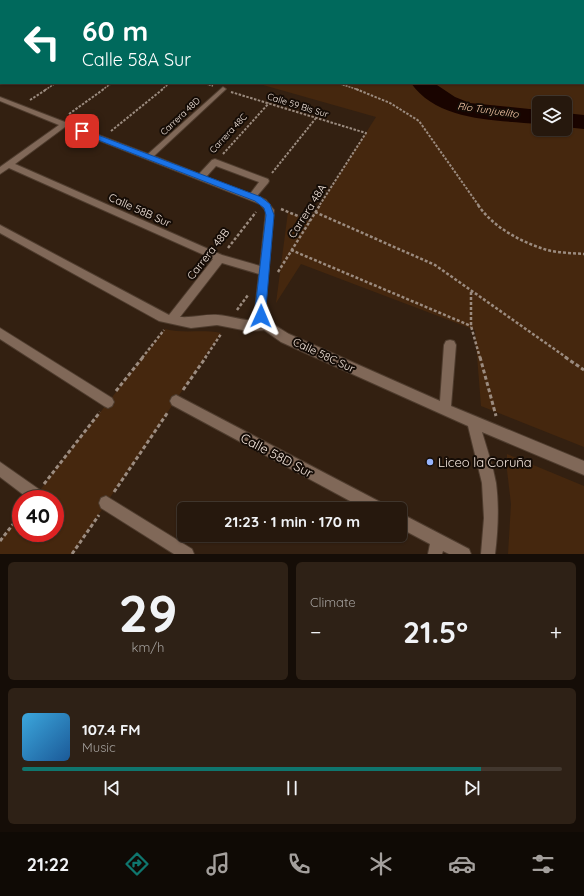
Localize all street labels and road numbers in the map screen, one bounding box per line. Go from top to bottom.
street label: Calle 59 Bis Sur [266,90,330,120]
street label: Carrera 48D [158,94,203,137]
street label: Carrera 48C [207,111,249,155]
street label: Carrera 48A [285,181,329,241]
street label: Calle 58B Sur [107,190,174,230]
street label: Carrera 48B [184,226,232,282]
street label: Calle 58C Sur [291,335,358,376]
street label: Calle 58D Sur [238,429,316,481]

